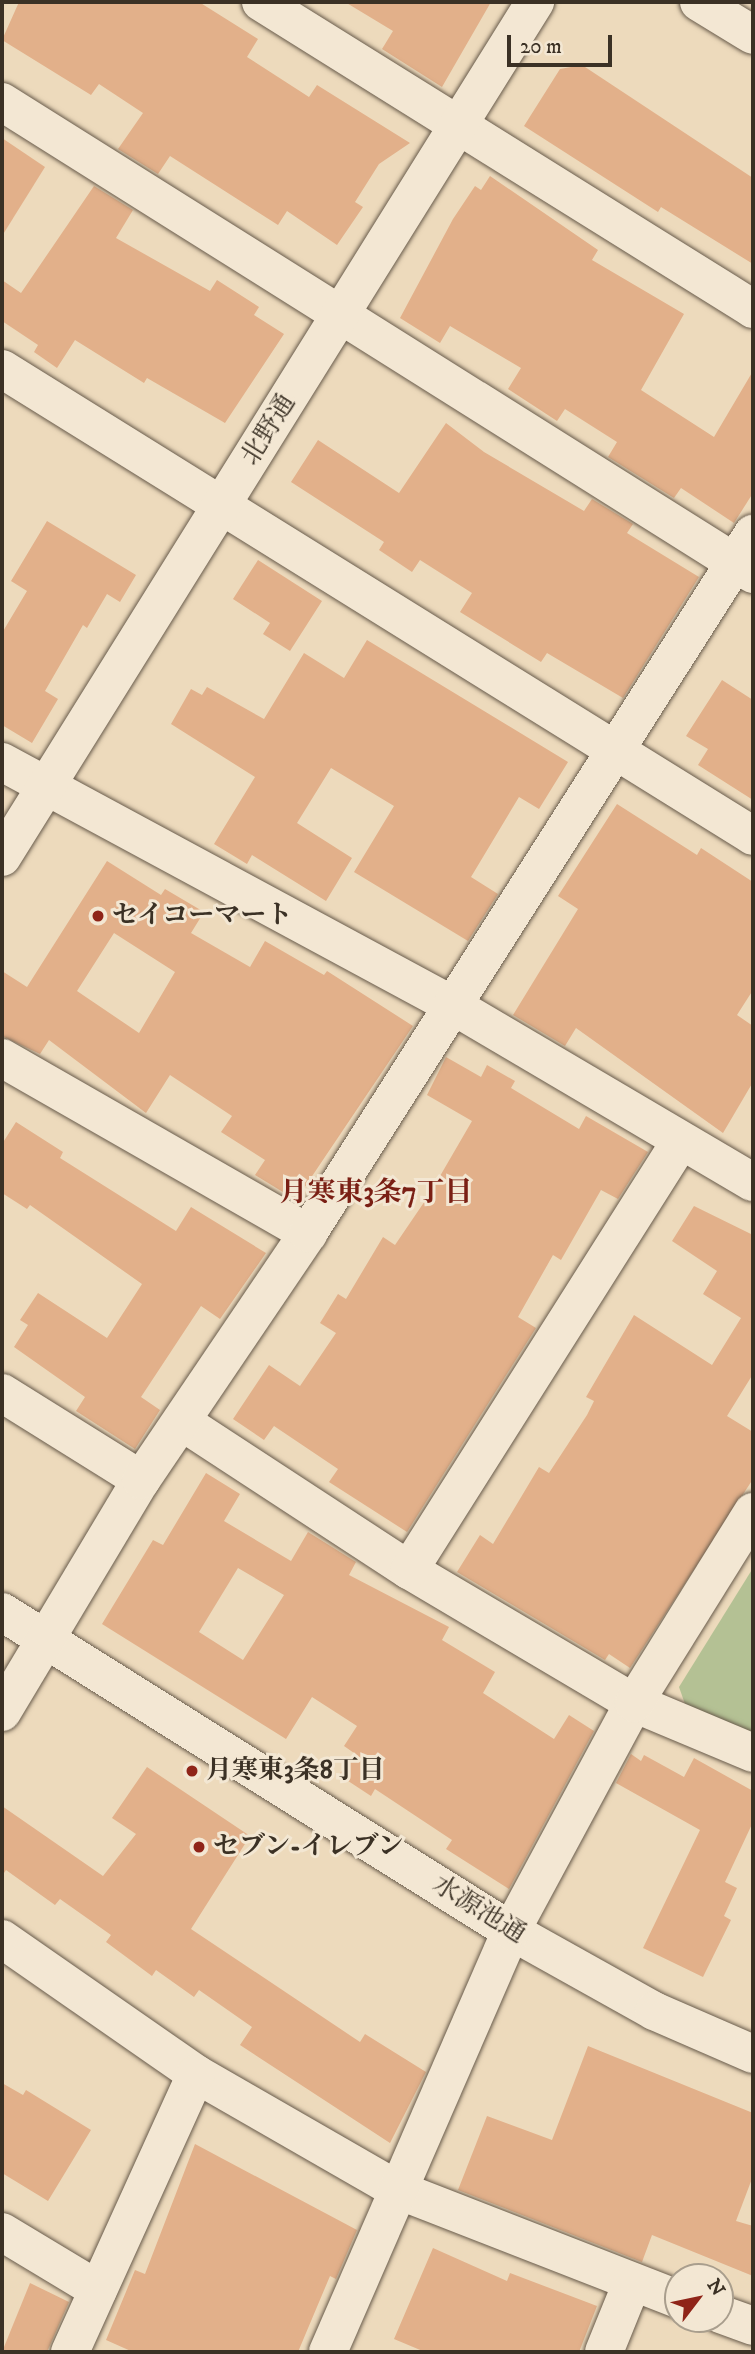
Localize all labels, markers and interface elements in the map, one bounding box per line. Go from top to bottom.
scale bar [510,21,615,65]
text: 20 m [520,34,562,60]
street label: 北野通 [235,389,303,471]
place label: セイコーマート [112,900,294,932]
marker: セイコーマート [90,908,106,924]
district label: 月寒東3条7丁目 [279,1176,473,1210]
place label: 月寒東3条8丁目 [206,1755,385,1787]
marker: 月寒東3条8丁目 [184,1763,200,1779]
place label: セブン-イレブン [213,1831,406,1863]
marker: セブン-イレブン [191,1839,207,1855]
street label: 水源池通 [427,1869,531,1951]
north arrow [664,2263,734,2333]
text: N [702,2275,729,2300]

